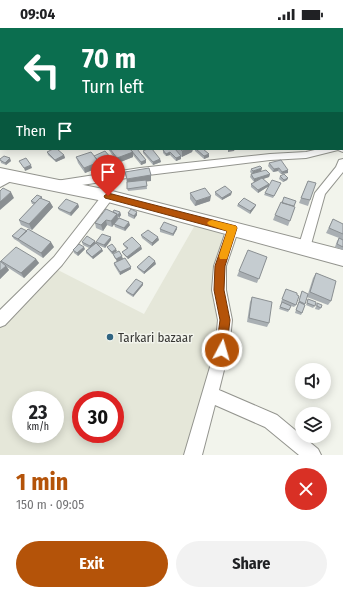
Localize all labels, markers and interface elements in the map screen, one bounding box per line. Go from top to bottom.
text: 09:04 [20,5,55,23]
text: 70 m [82,42,136,75]
icon: left [16,44,68,96]
text: Turn left [82,76,144,98]
icon: arrive [54,120,76,142]
text: Then [16,122,46,140]
pin [91,155,125,196]
icon: arrive [97,161,119,183]
position arrow [201,329,243,371]
place label: Tarkari bazaar [118,330,193,345]
marker: Tarkari bazaar [105,332,115,342]
map controls [295,363,331,443]
button: sound [295,363,331,399]
speed limit sign: 30 [72,391,124,443]
text: 23 [29,400,47,424]
button: layers [295,407,331,443]
text: km/h [27,421,49,433]
text: 1 min [16,468,68,496]
button: close [285,468,327,510]
text: 150 m · 09:05 [16,497,84,512]
button: Exit [16,541,168,587]
button: Share [176,541,327,587]

